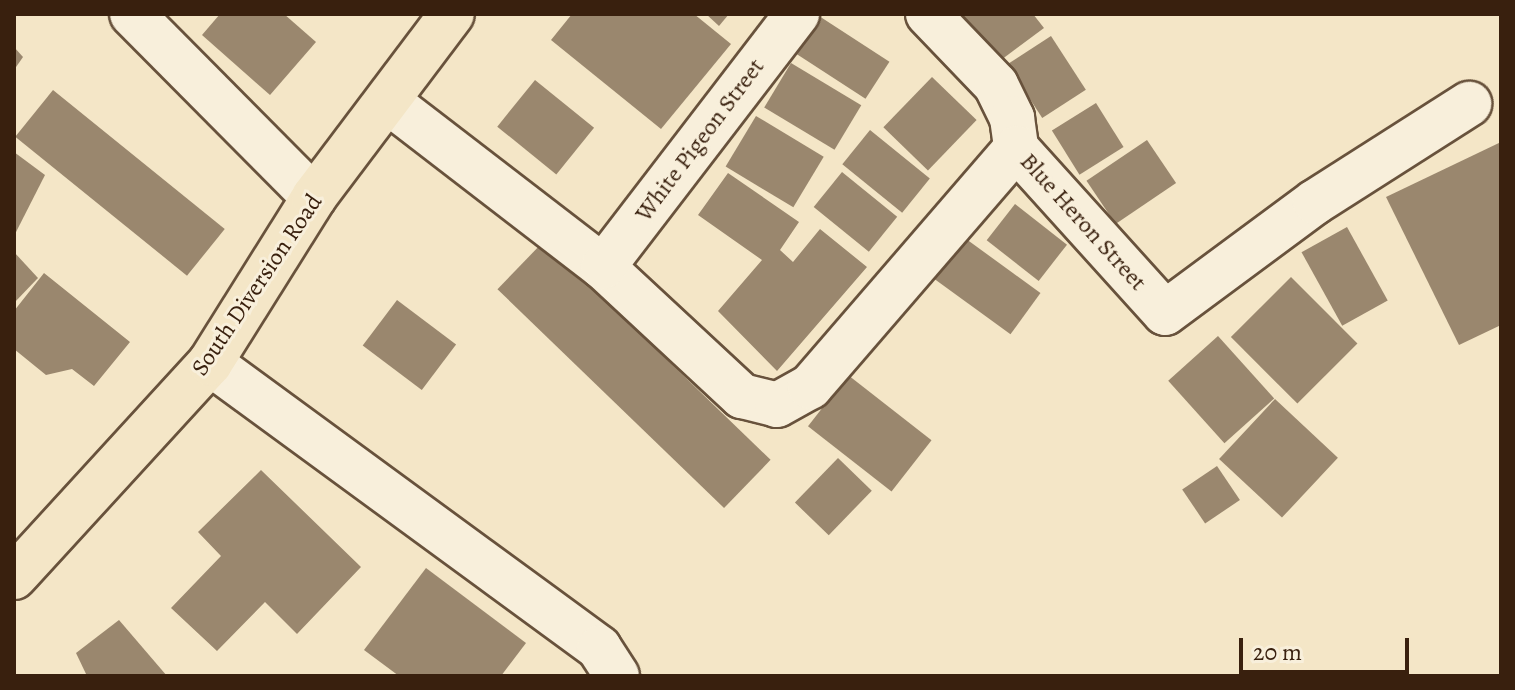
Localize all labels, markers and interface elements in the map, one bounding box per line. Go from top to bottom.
street label: White Pigeon Street [629,53,771,227]
street label: Blue Heron Street [1014,147,1152,297]
street label: South Diversion Road [186,189,328,381]
scale bar [1243,622,1413,672]
text: 20 m [1253,636,1302,668]

